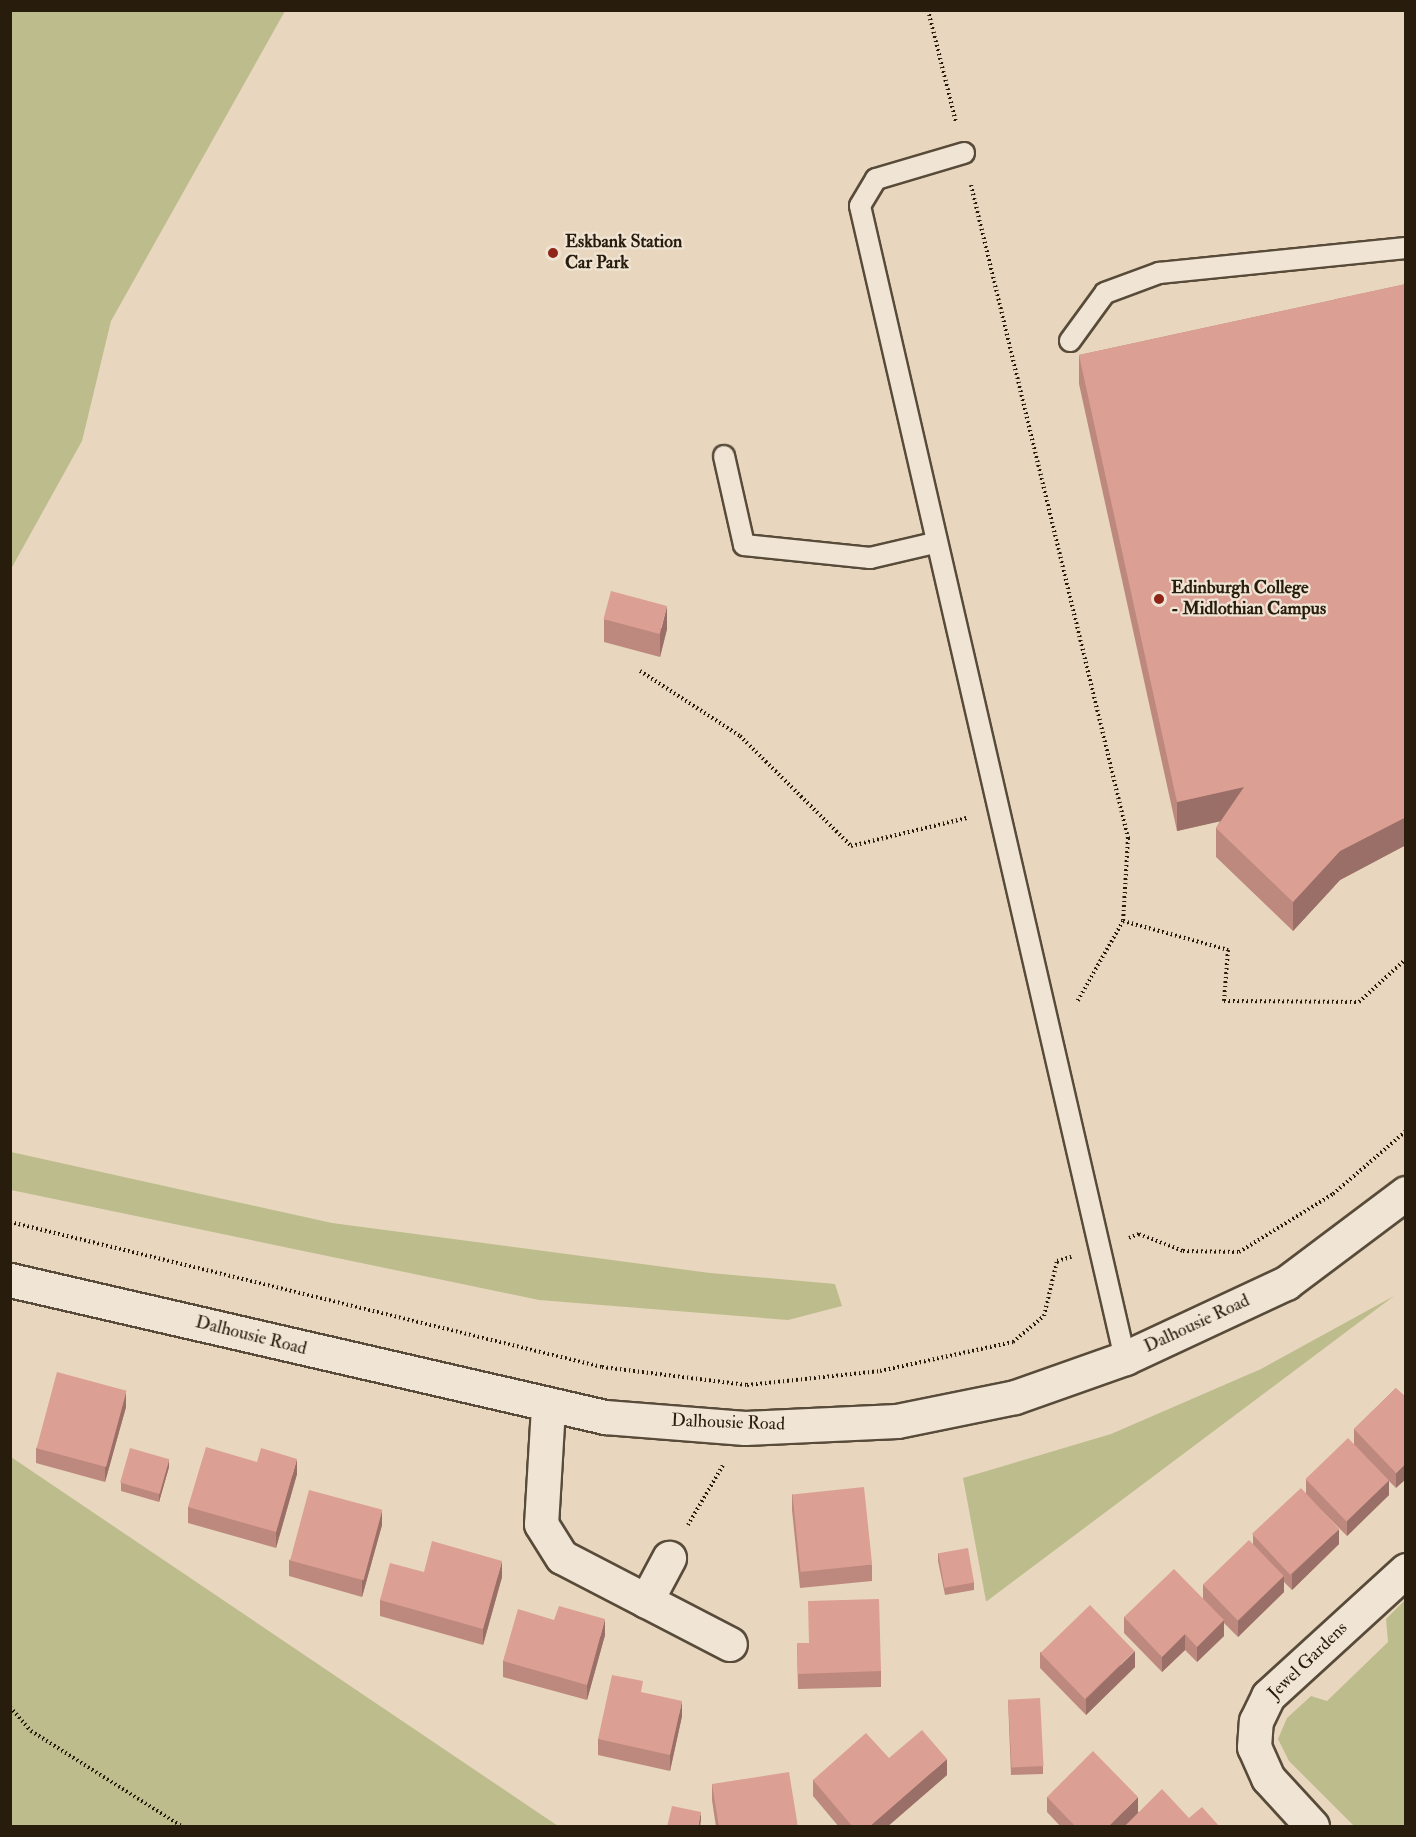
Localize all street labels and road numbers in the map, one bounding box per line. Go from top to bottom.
street label: Dalhousie Road [1141,1290,1253,1358]
street label: Dalhousie Road [193,1312,309,1360]
street label: Dalhousie Road [671,1410,785,1436]
street label: Jewel Gardens [1264,1618,1352,1704]

